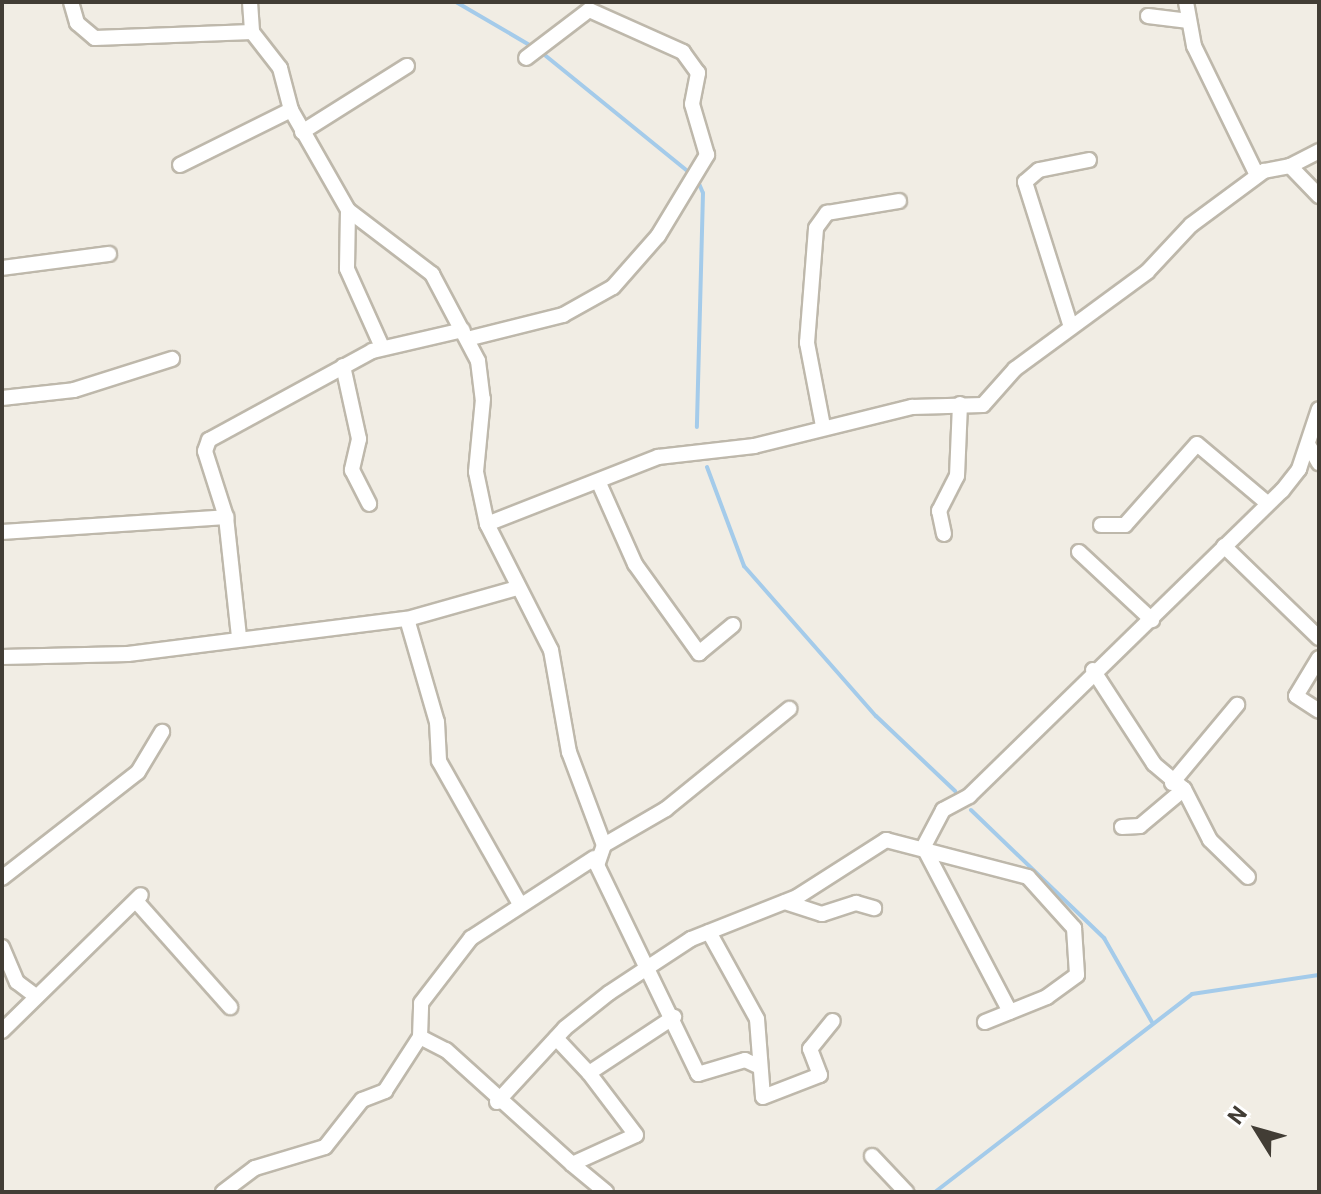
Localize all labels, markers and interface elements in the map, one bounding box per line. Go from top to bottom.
north arrow [1217,1090,1297,1170]
text: N [1223,1102,1252,1129]

